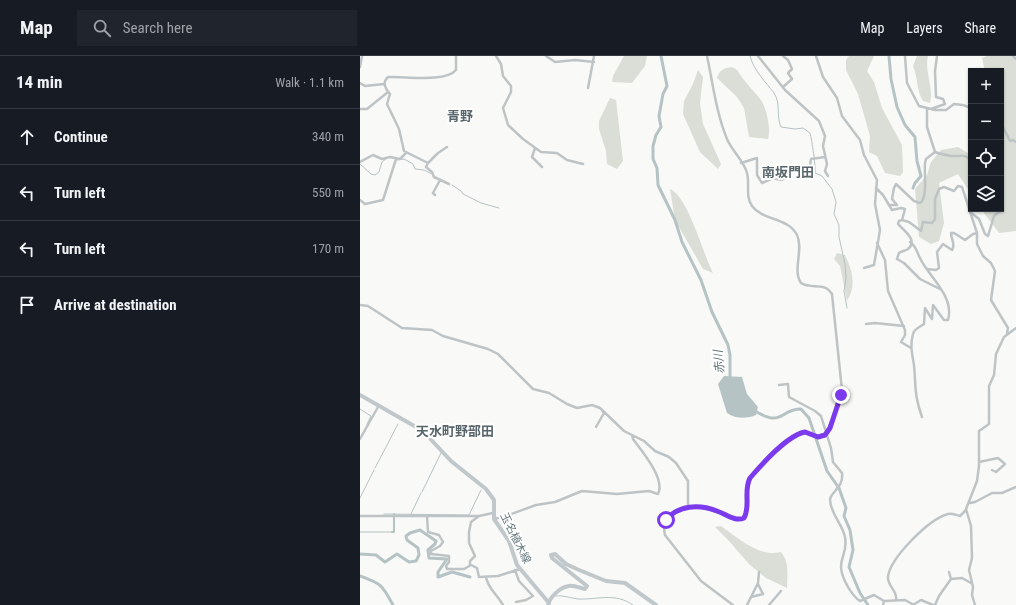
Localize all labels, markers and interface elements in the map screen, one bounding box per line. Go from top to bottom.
search box [77,10,357,46]
text: Map [20,16,53,39]
icon: search [91,17,113,39]
text: Search here [123,19,193,37]
text: Map [860,20,884,36]
text: Layers [906,20,943,36]
text: Share [965,20,996,36]
map controls [968,68,1004,212]
button: + [968,68,1004,104]
text: 14 min [16,72,62,92]
text: Walk · 1.1 km [275,75,344,90]
button: − [968,104,1004,140]
district label: 青野 [447,109,473,124]
icon: ahead [16,126,38,148]
text: Continue [54,128,108,146]
text: 340 m [312,129,344,144]
button: locate [968,140,1004,176]
district label: 南坂門田 [762,165,814,180]
button: layers [968,176,1004,212]
icon: left [16,182,38,204]
text: Turn left [54,184,105,202]
text: 550 m [312,185,344,200]
icon: left [16,238,38,260]
text: Turn left [54,240,105,258]
text: 170 m [312,241,344,256]
icon: arrive [16,294,38,316]
text: Arrive at destination [54,296,177,314]
water label: 赤川 [711,347,727,375]
route end [832,386,850,404]
district label: 天水町野部田 [416,424,494,439]
street label: 玉名植木線 [498,511,533,566]
route start [657,511,675,529]

